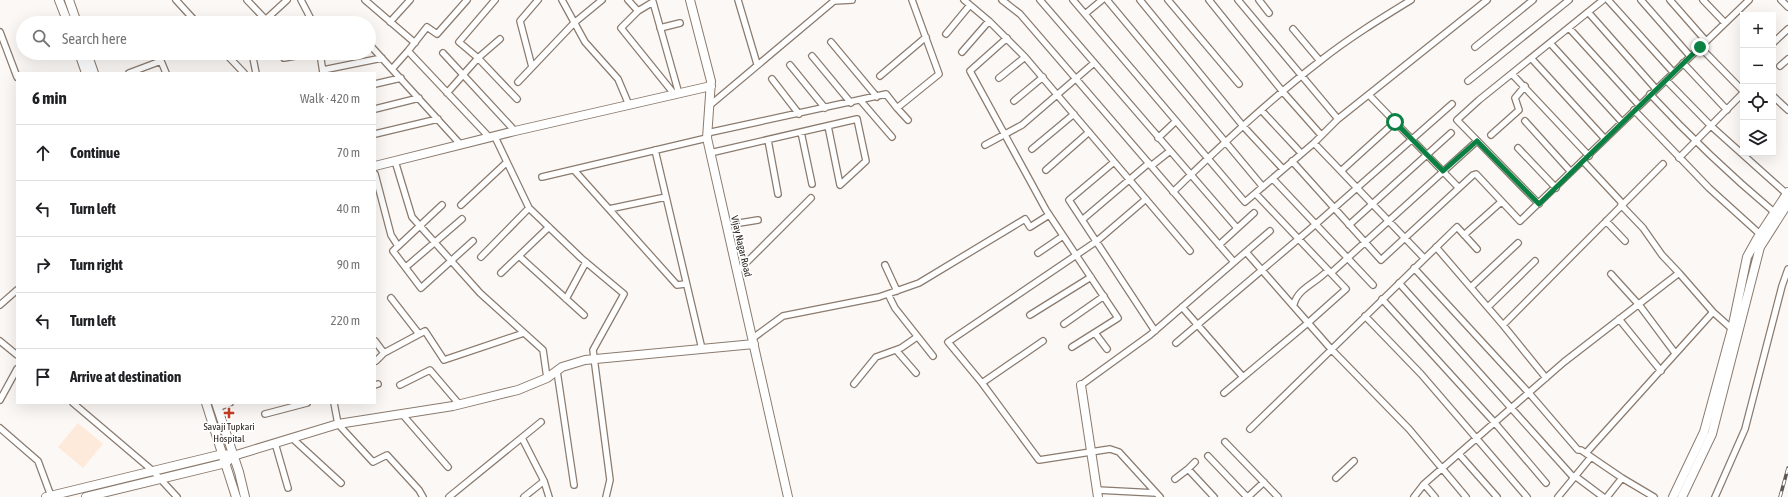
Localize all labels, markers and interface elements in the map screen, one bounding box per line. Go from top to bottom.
map controls [1740,12,1776,156]
button: + [1740,12,1776,48]
search box [16,16,376,60]
icon: search [30,27,52,49]
text: Search here [62,30,127,47]
route end [1691,38,1709,56]
button: − [1740,48,1776,84]
button: locate [1740,84,1776,120]
text: 6 min [32,88,67,108]
text: Walk · 420 m [300,91,360,106]
route start [1386,113,1404,131]
button: layers [1740,120,1776,156]
icon: ahead [32,142,54,164]
text: Continue [70,144,120,161]
text: 70 m [337,145,360,160]
icon: left [32,198,54,220]
text: Turn left [70,200,116,217]
text: 40 m [337,201,360,216]
street label: Vijay Nagar Road [729,214,754,278]
icon: right [32,254,54,276]
text: Turn right [70,256,123,273]
text: 90 m [337,257,360,272]
icon: left [32,310,54,332]
text: Turn left [70,312,116,329]
text: 220 m [331,313,360,328]
icon: arrive [32,366,54,388]
text: Arrive at destination [70,368,181,385]
marker: Savaji Tupkari Hospital [223,407,235,419]
place label: Savaji Tupkari Hospital [203,421,255,444]

